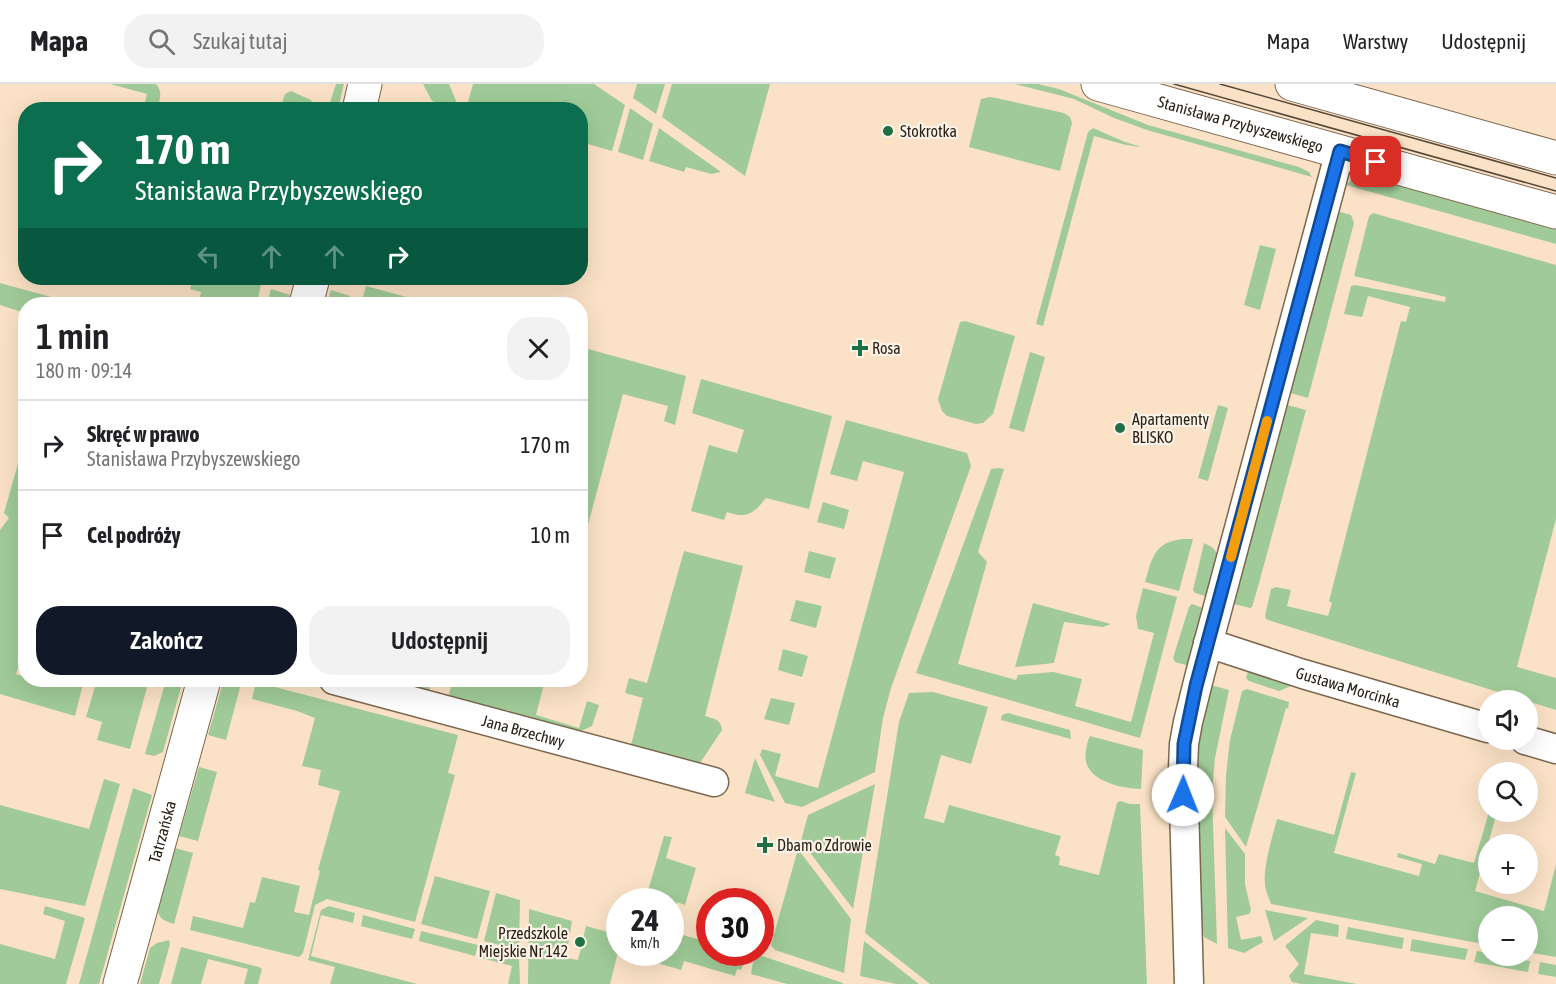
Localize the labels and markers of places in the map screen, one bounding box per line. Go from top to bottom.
place label: Stokrotka [900,122,957,140]
marker: Stokrotka [881,124,895,138]
pin [1350,136,1401,187]
place label: Rosa [872,339,901,357]
marker: Rosa [853,341,867,355]
place label: Apartamenty BLISKO [1132,410,1210,446]
marker: Apartamenty BLISKO [1113,421,1127,435]
place label: Dbam o Zdrowie [777,836,872,854]
marker: Dbam o Zdrowie [758,838,772,852]
place label: Przedszkole Miejskie Nr 142 [478,924,568,961]
marker: Przedszkole Miejskie Nr 142 [573,935,587,949]

